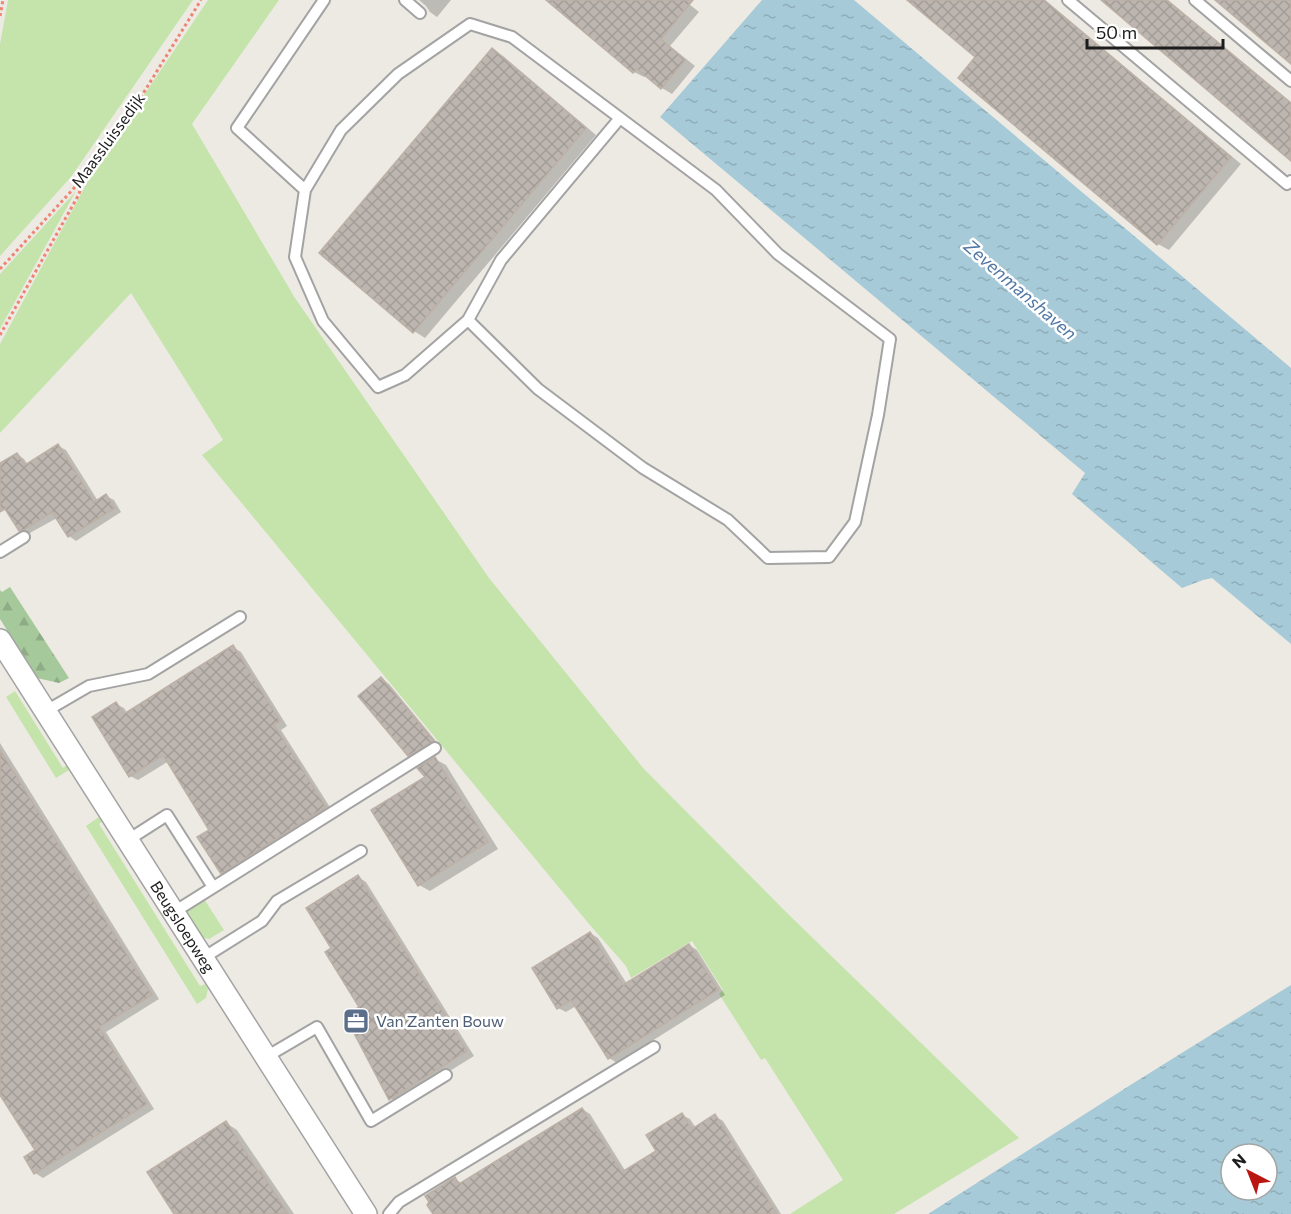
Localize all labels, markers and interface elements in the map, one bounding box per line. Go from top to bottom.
scale bar [1087,12,1224,50]
text: 50 m [1096,21,1137,43]
street label: Maassluissedijk [67,88,149,191]
water label: Zevenmanshaven [959,234,1081,344]
street label: Beugsloepweg [147,877,220,976]
office icon: Van Zanten Bouw [341,1006,371,1036]
place label: Van Zanten Bouw [376,1011,504,1030]
north arrow [1219,1142,1279,1202]
text: N [1228,1149,1249,1172]

